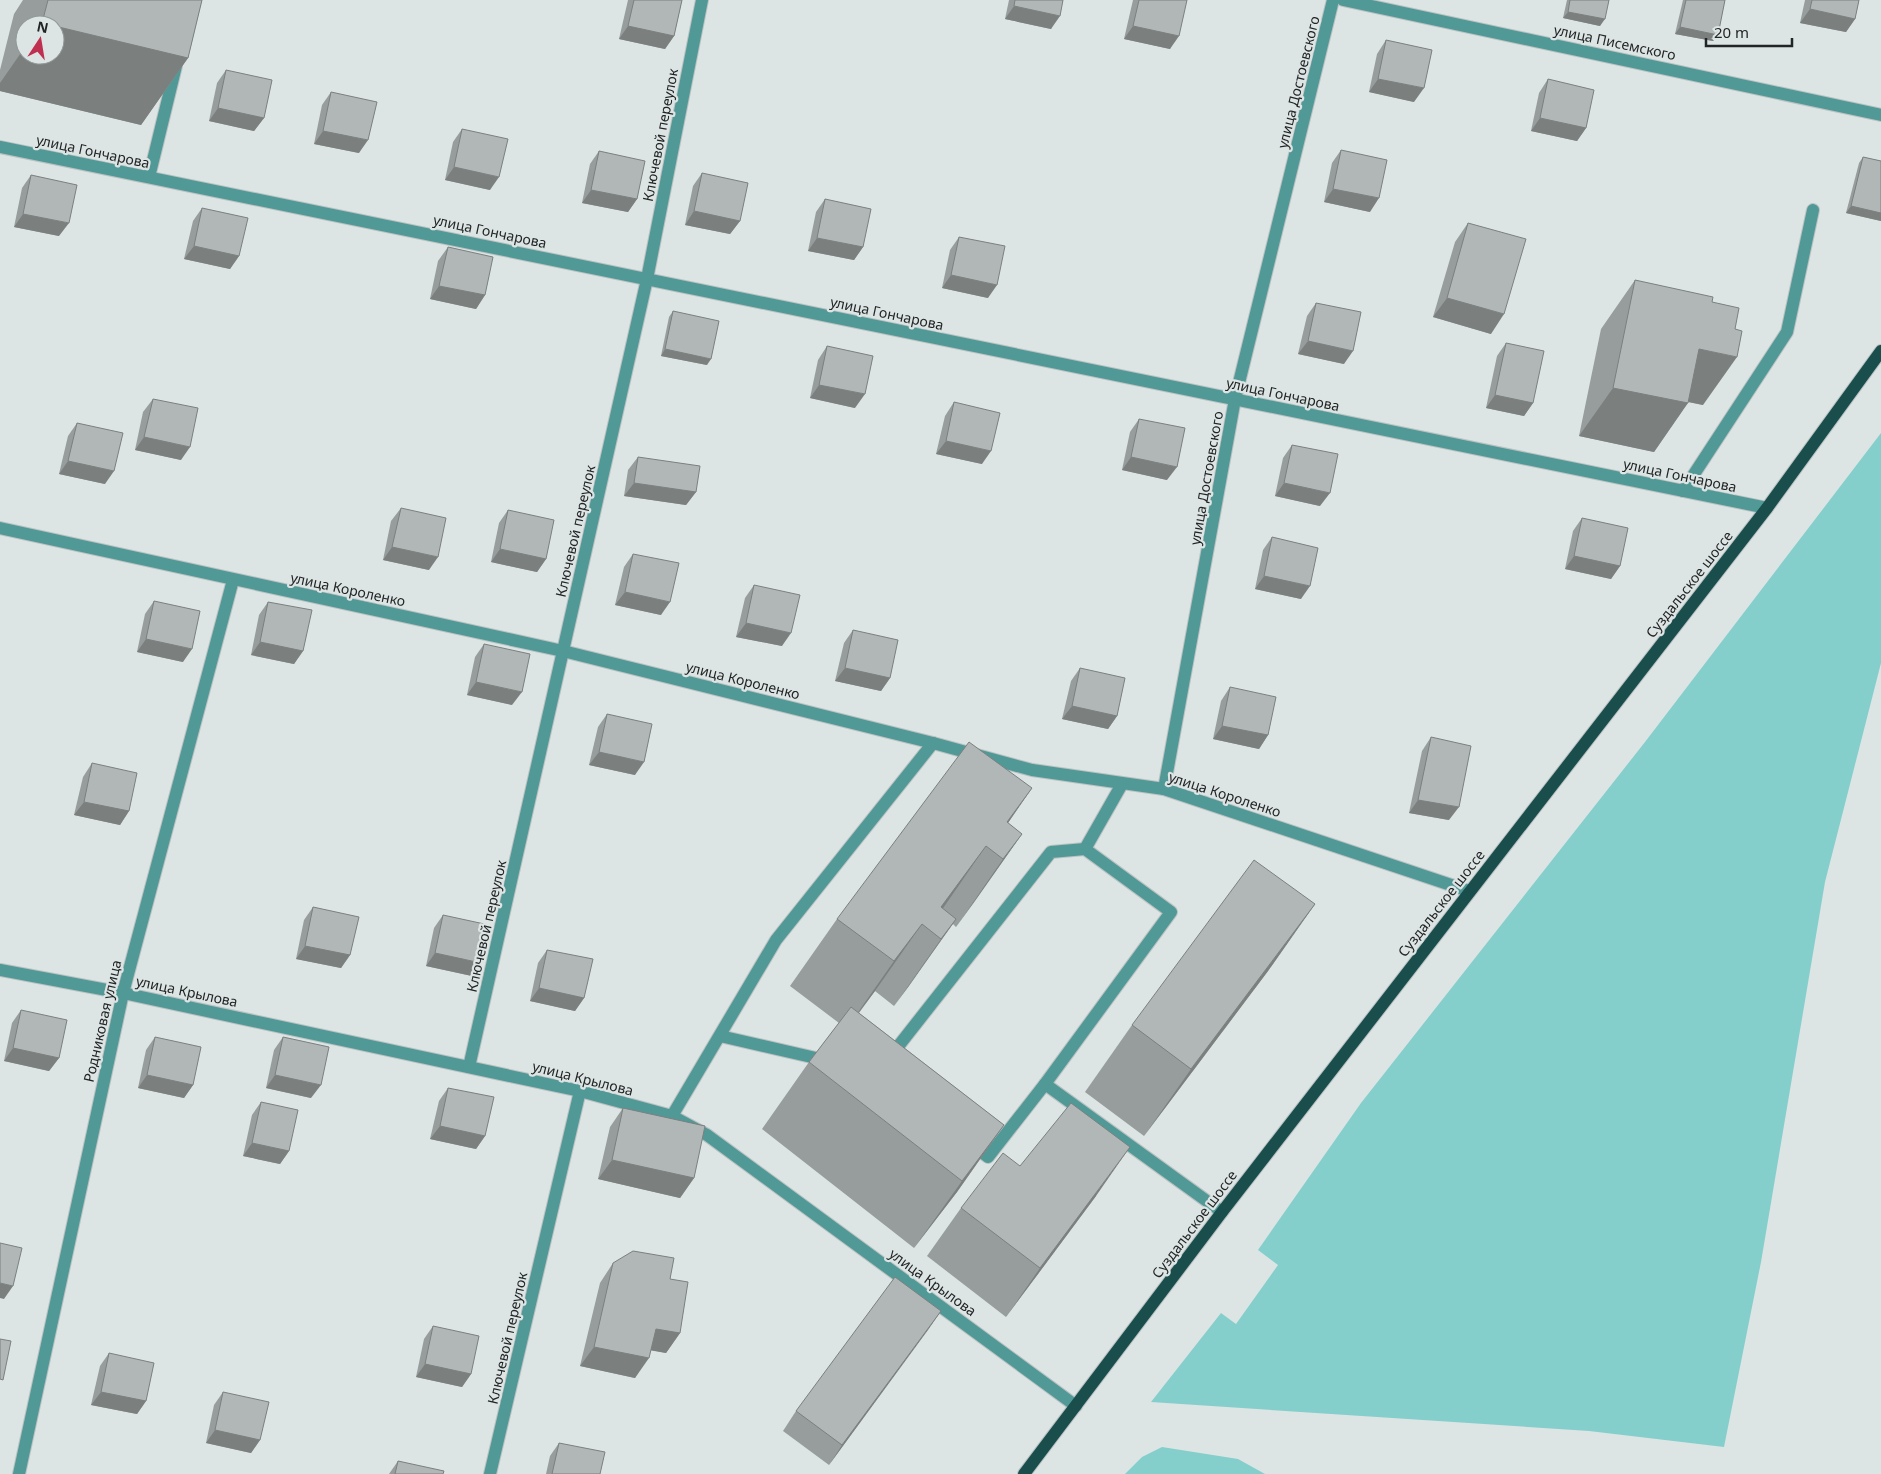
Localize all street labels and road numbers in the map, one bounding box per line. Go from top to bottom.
street label: улица Достоевского [1272,14,1324,150]
street label: улица Писемского [1552,20,1678,64]
street label: Ключевой переулок [638,66,682,203]
street label: улица Гончарова [35,130,151,172]
street label: улица Гончарова [432,210,548,252]
street label: улица Гончарова [829,292,945,334]
street label: улица Гончарова [1225,373,1341,415]
street label: улица Достоевского [1185,410,1227,546]
street label: улица Гончарова [1622,454,1738,496]
street label: Ключевой переулок [551,463,600,599]
street label: Суздальское шоссе [1641,526,1737,641]
street label: улица Короленко [289,568,407,610]
street label: улица Короленко [684,657,802,703]
street label: улица Короленко [1166,767,1284,821]
street label: Суздальское шоссе [1393,845,1489,960]
street label: Ключевой переулок [462,858,511,994]
street label: Родниковая улица [79,958,125,1084]
street label: улица Крылова [134,971,240,1011]
street label: улица Крылова [531,1056,635,1100]
street label: Суздальское шоссе [1147,1166,1241,1282]
street label: улица Крылова [886,1244,980,1320]
street label: Ключевой переулок [483,1270,532,1406]

